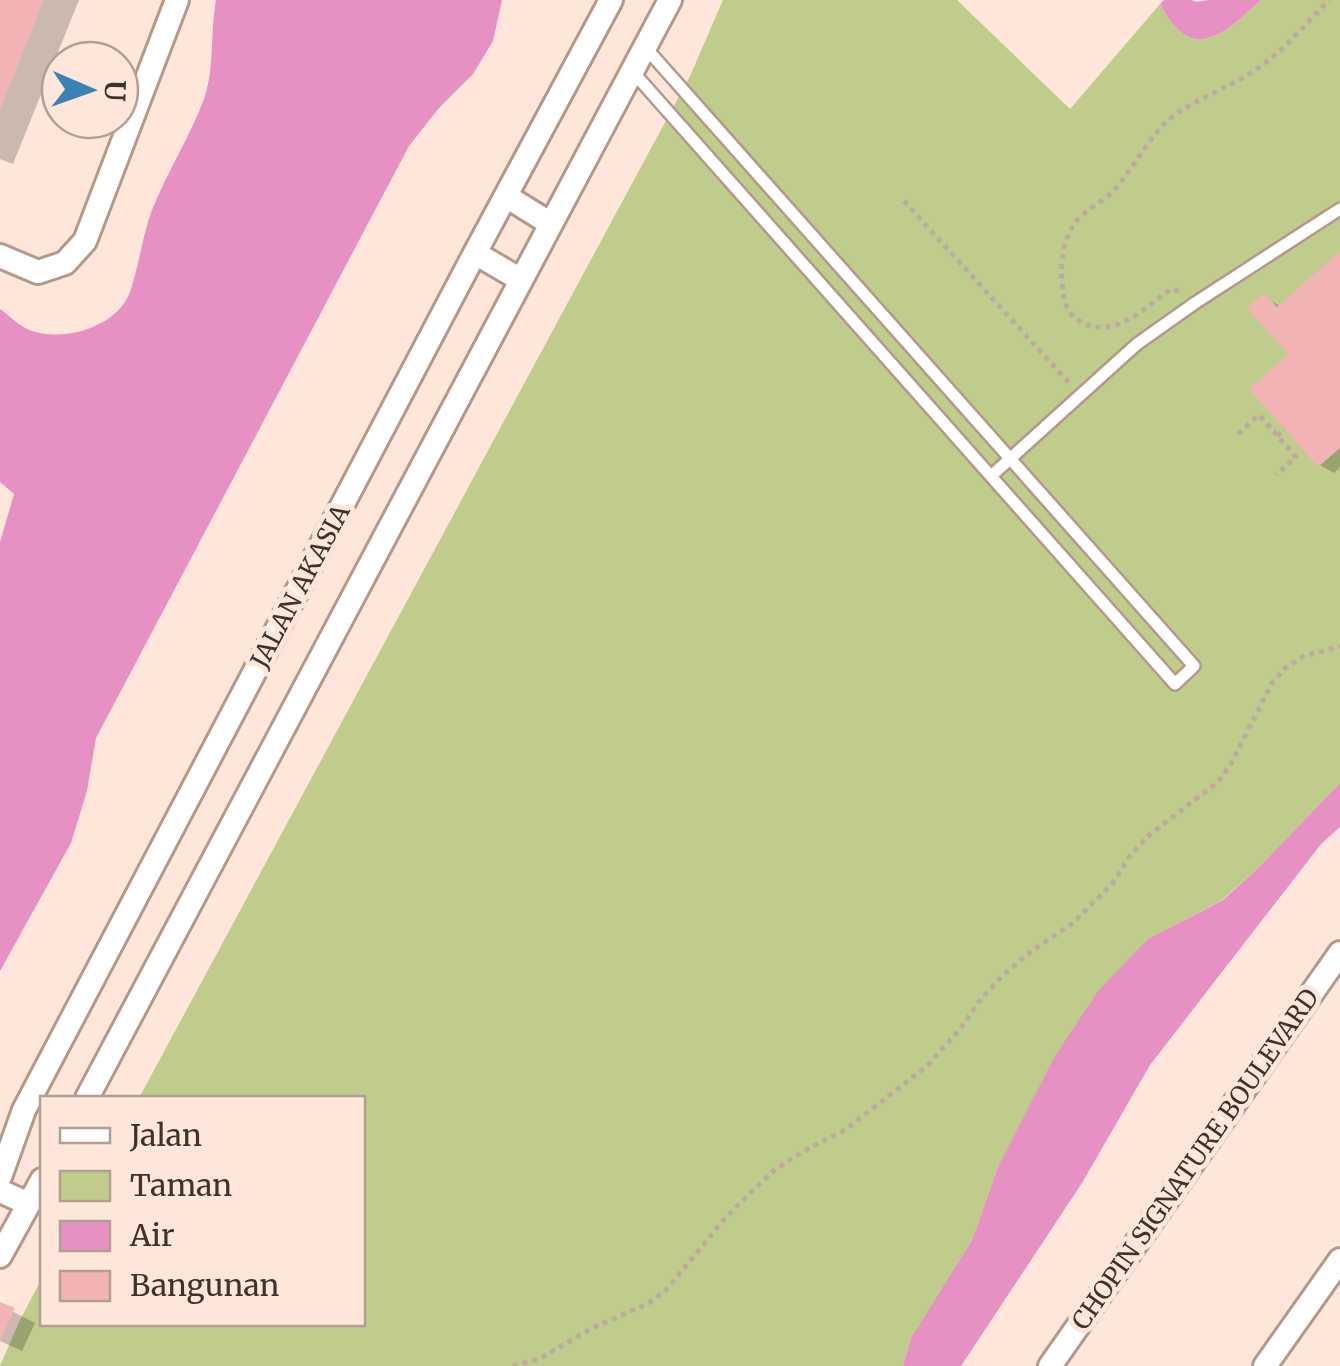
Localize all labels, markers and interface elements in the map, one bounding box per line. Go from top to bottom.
north arrow [40,40,140,140]
text: U [97,80,133,102]
street label: JALAN AKASIA [243,498,357,674]
street label: CHOPIN SIGNATURE BOULEVARD [1065,982,1325,1336]
legend [40,1096,365,1326]
text: Jalan [129,1116,202,1154]
text: Taman [130,1166,232,1204]
text: Air [129,1216,174,1254]
text: Bangunan [130,1266,279,1304]

